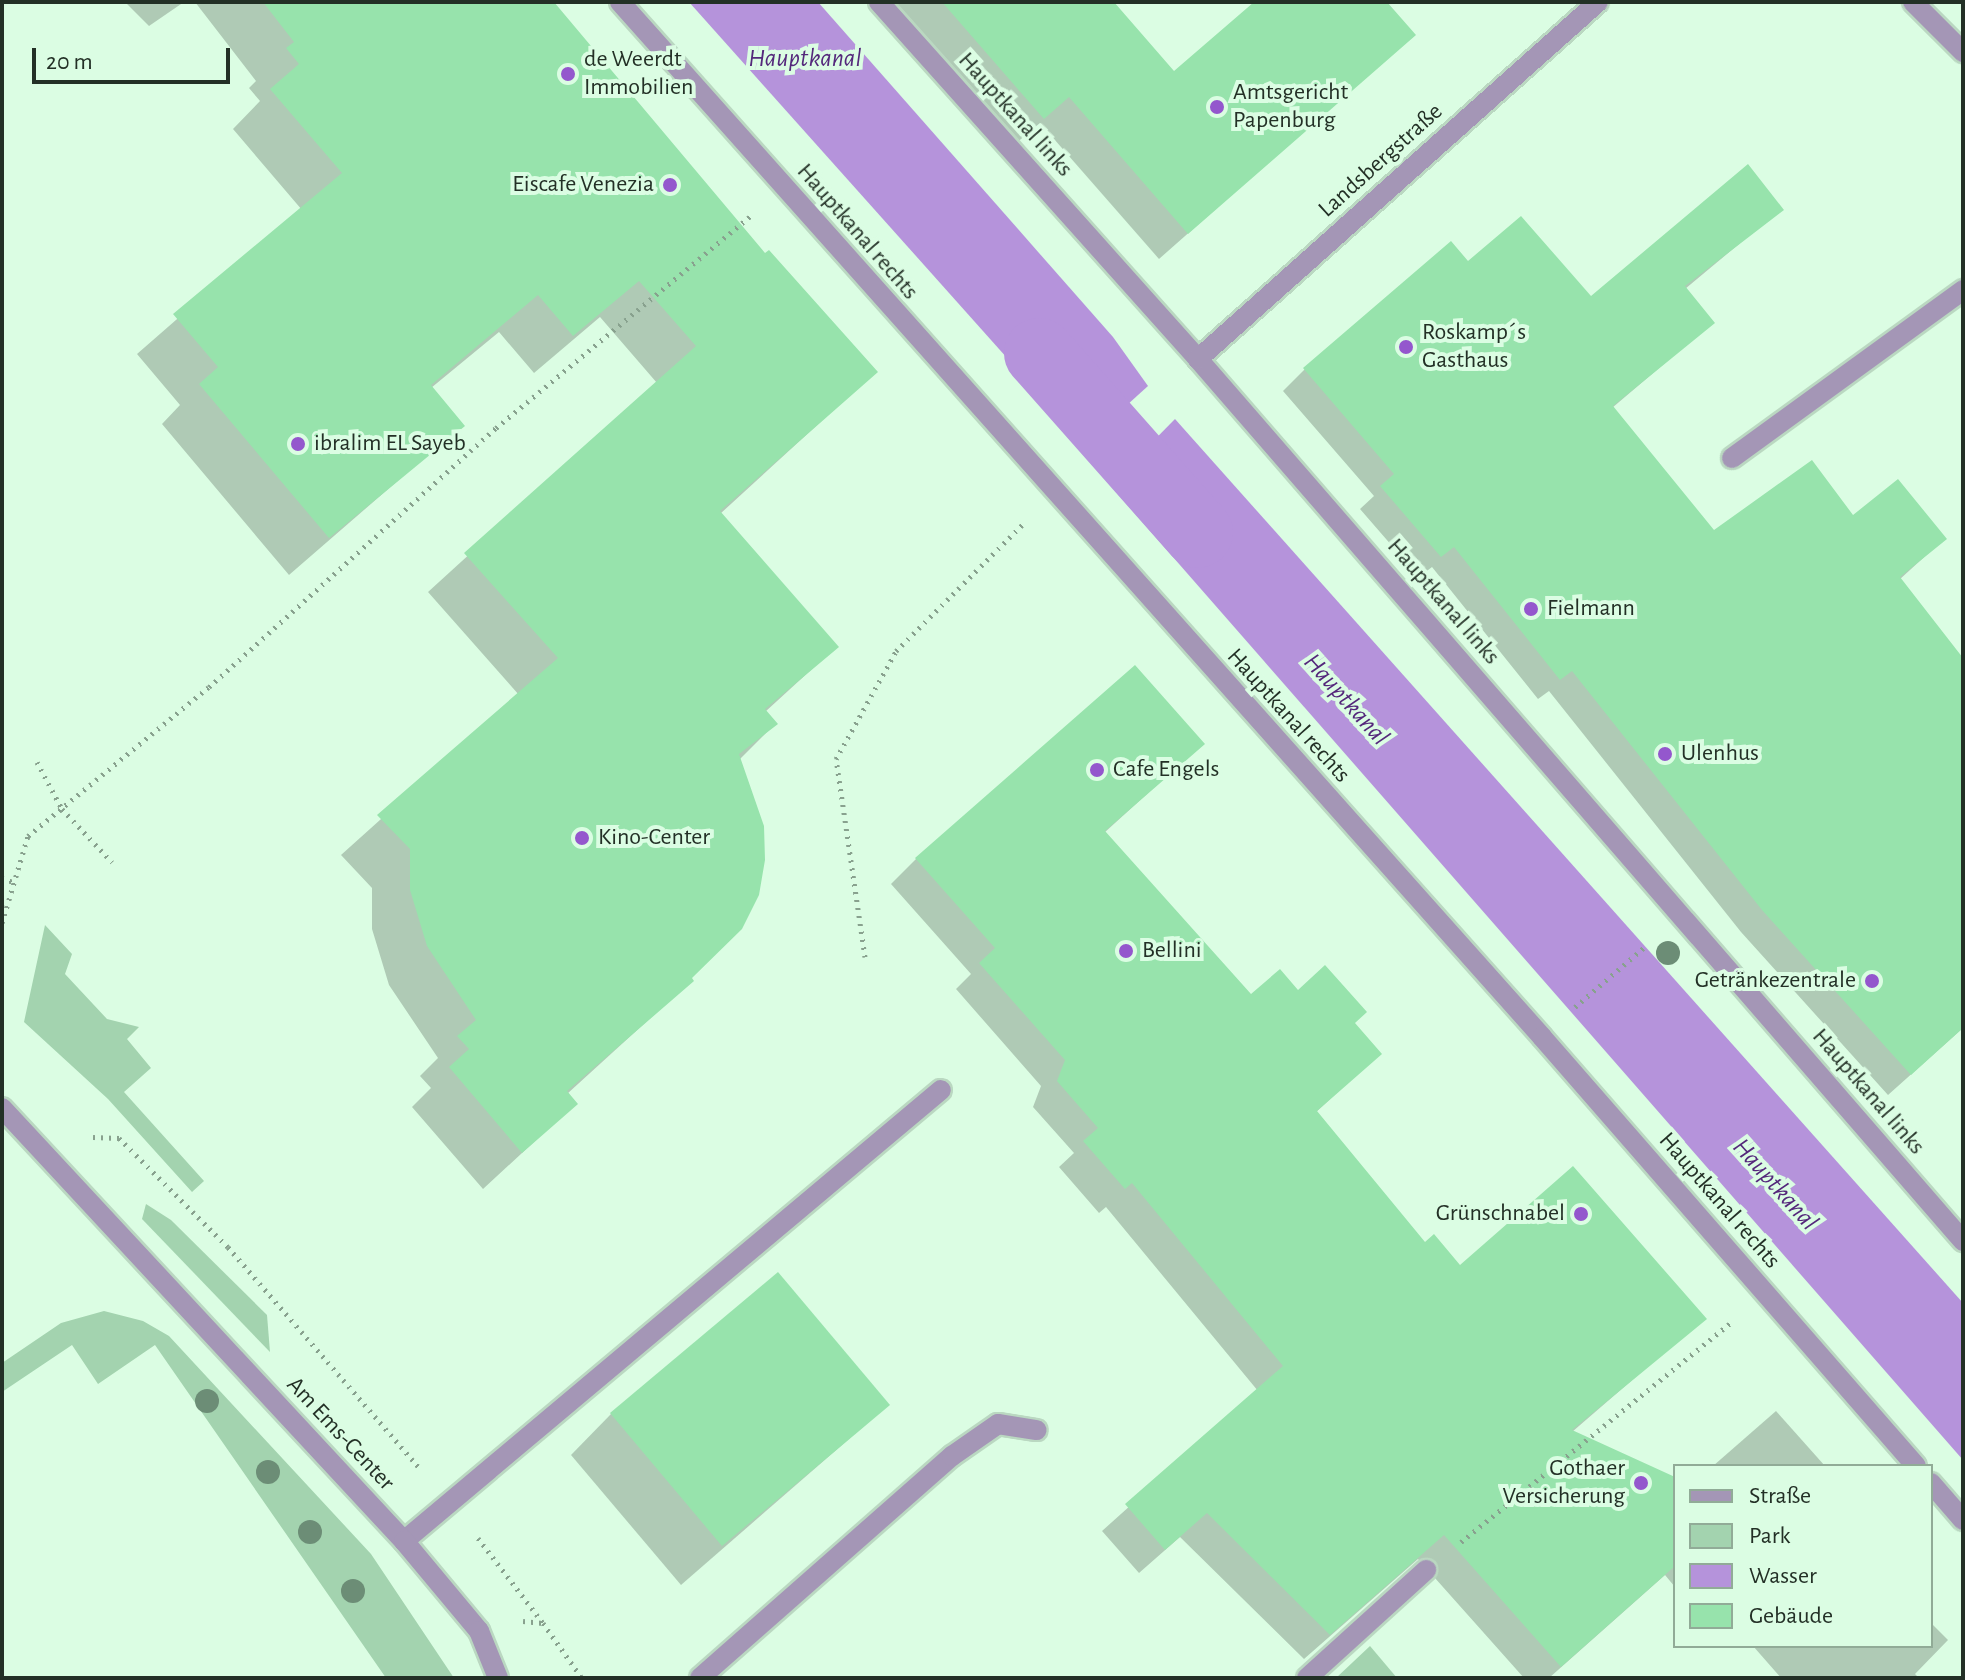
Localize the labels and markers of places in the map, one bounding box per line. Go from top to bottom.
place label: de Weerdt Immobilien [584,46,693,102]
marker: de Weerdt Immobilien [559,65,577,83]
place label: Amtsgericht Papenburg [1233,79,1348,135]
marker: Amtsgericht Papenburg [1208,98,1226,116]
place label: Eiscafe Venezia [512,171,654,199]
marker: Eiscafe Venezia [661,176,679,194]
place label: Roskamp´s Gasthaus [1422,319,1526,375]
marker: Roskamp´s Gasthaus [1397,338,1415,356]
place label: ibralim EL Sayeb [314,430,466,458]
marker: ibralim EL Sayeb [289,435,307,453]
place label: Fielmann [1547,595,1635,623]
marker: Fielmann [1522,600,1540,618]
place label: Ulenhus [1681,740,1759,768]
marker: Ulenhus [1656,745,1674,763]
place label: Cafe Engels [1113,756,1219,784]
marker: Cafe Engels [1088,761,1106,779]
place label: Kino-Center [598,824,710,852]
marker: Kino-Center [573,829,591,847]
place label: Bellini [1142,937,1202,965]
marker: Bellini [1117,942,1135,960]
place label: Getränkezentrale [1695,967,1856,995]
marker: Getränkezentrale [1863,972,1881,990]
place label: Grünschnabel [1436,1200,1565,1228]
marker: Grünschnabel [1572,1205,1590,1223]
place label: Gothaer Versicherung [1502,1455,1625,1511]
marker: Gothaer Versicherung [1632,1474,1650,1492]

